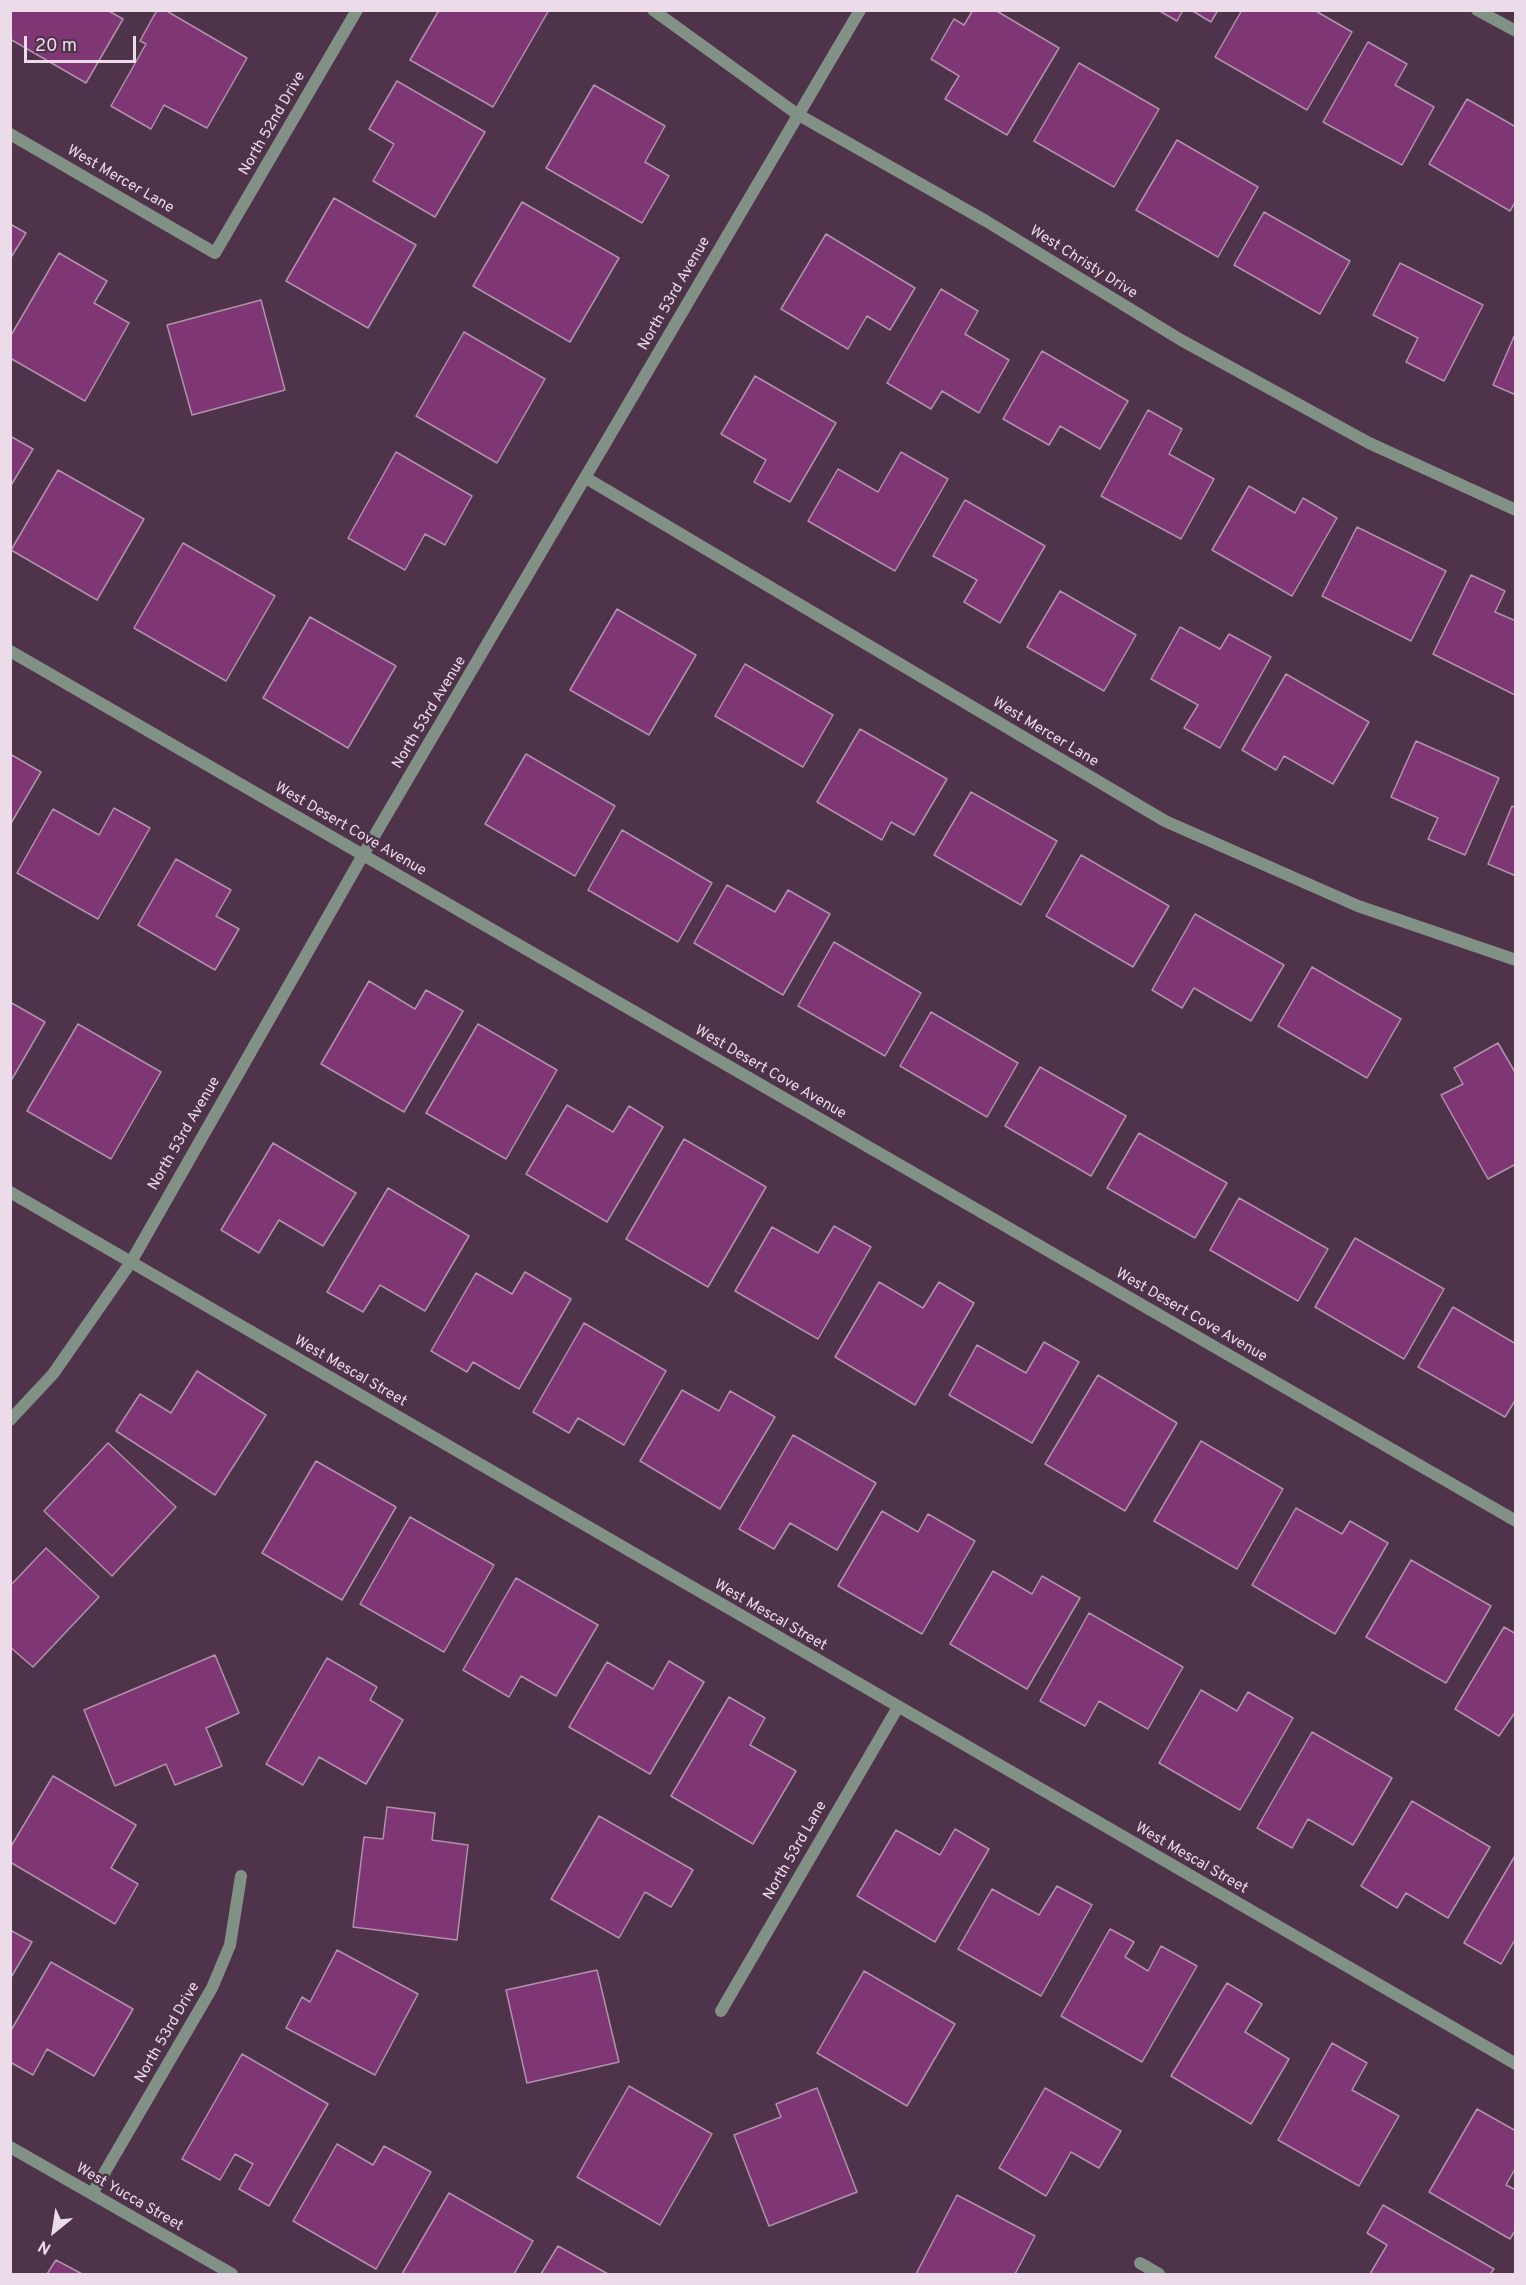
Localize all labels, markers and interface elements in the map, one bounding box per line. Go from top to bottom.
scale bar [27,24,140,62]
text: 20 m [35,35,77,58]
street label: North 52nd Drive [236,69,310,179]
street label: West Mercer Lane [63,142,177,218]
street label: West Christy Drive [1026,223,1140,303]
street label: North 53rd Avenue [635,234,715,354]
street label: North 53rd Avenue [389,653,471,773]
street label: West Mercer Lane [989,694,1101,772]
street label: West Desert Cove Avenue [271,779,429,881]
street label: West Desert Cove Avenue [691,1022,849,1124]
street label: North 53rd Avenue [145,1074,225,1194]
street label: West Desert Cove Avenue [1112,1265,1270,1367]
street label: West Mescal Street [290,1332,410,1412]
street label: West Mescal Street [710,1576,830,1656]
street label: North 53rd Lane [760,1798,832,1904]
street label: West Mescal Street [1131,1819,1251,1899]
street label: North 53rd Drive [132,1979,204,2087]
street label: West Yucca Street [72,2160,186,2236]
north arrow [24,2201,84,2261]
text: N [35,2235,55,2258]

